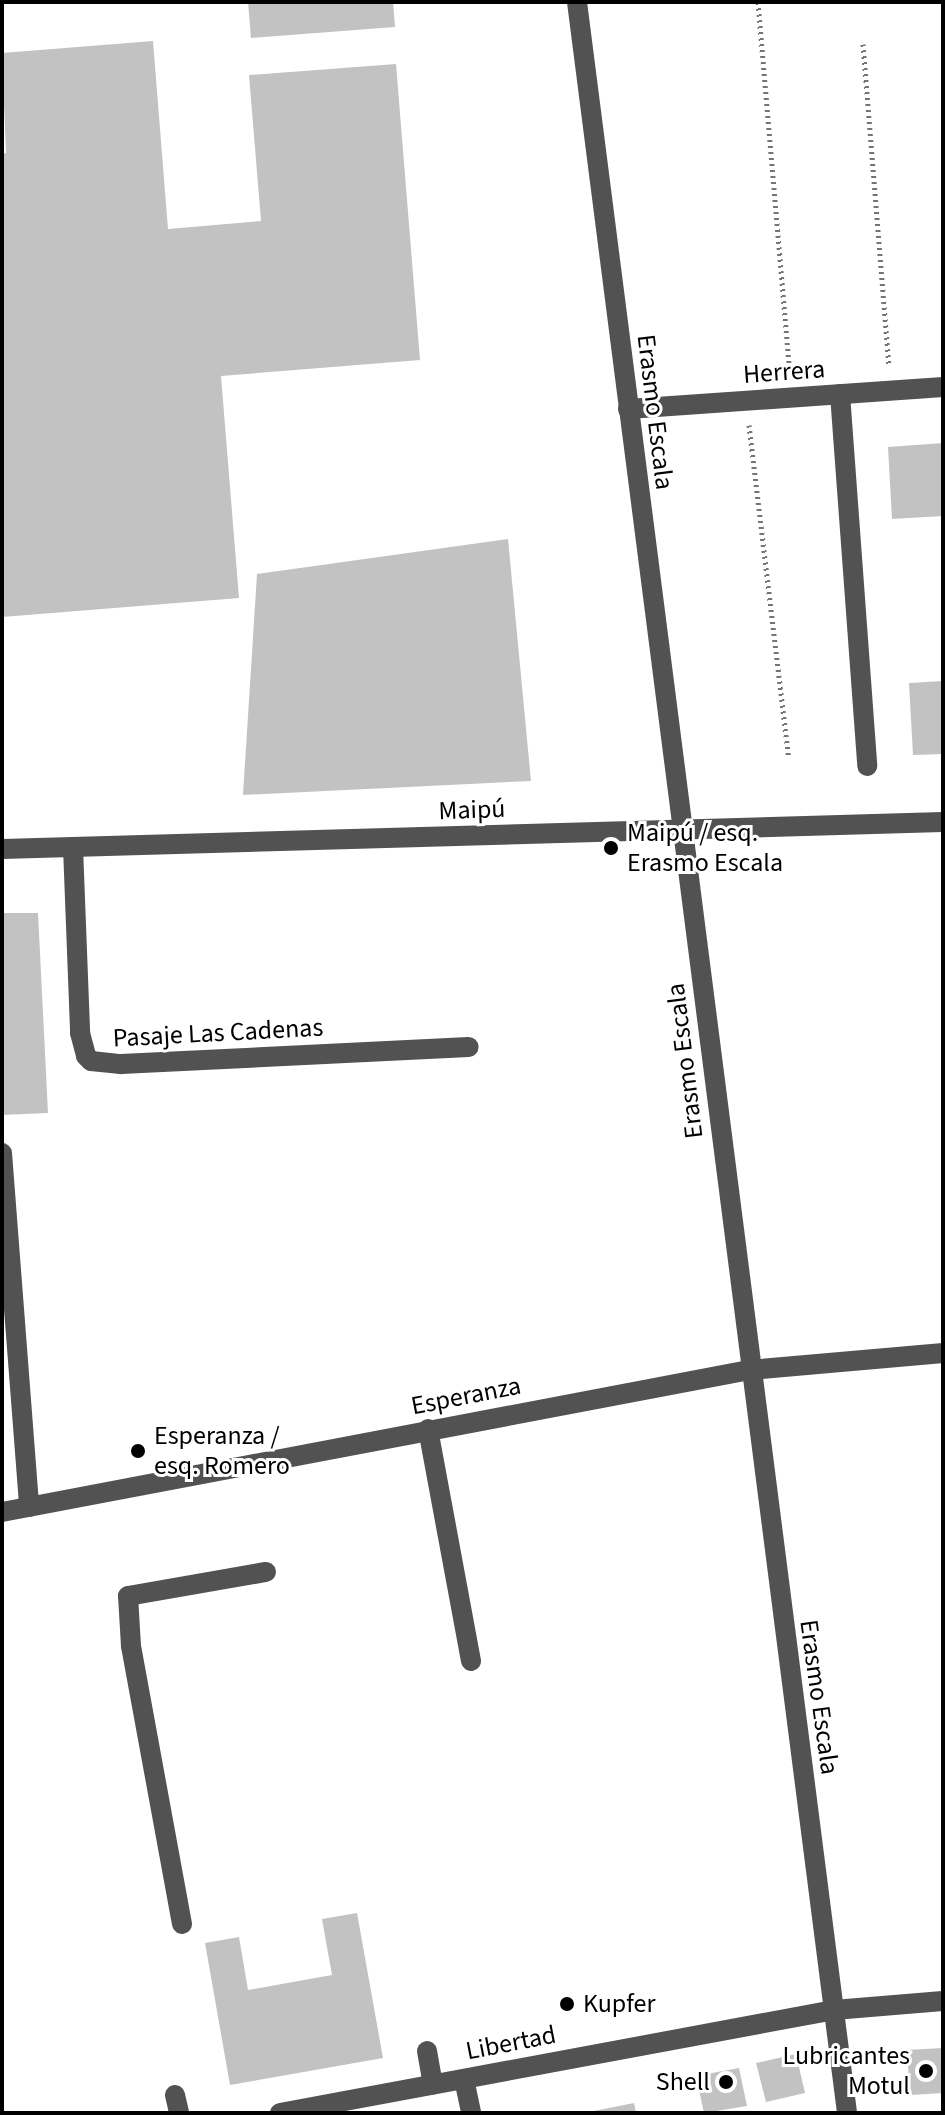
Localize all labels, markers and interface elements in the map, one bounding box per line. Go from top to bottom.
street label: Erasmo Escala [630,333,680,491]
street label: Herrera [742,354,826,390]
street label: Maipú [438,793,506,827]
place label: Maipú / esq. Erasmo Escala [627,817,783,878]
marker: Maipú / esq. Erasmo Escala [602,839,620,857]
street label: Erasmo Escala [660,982,710,1140]
street label: Pasaje Las Cadenas [112,1012,324,1054]
street label: Esperanza [408,1370,524,1422]
place label: Esperanza / esq. Romero [154,1420,290,1482]
marker: Esperanza / esq. Romero [129,1442,147,1460]
street label: Erasmo Escala [793,1618,845,1776]
place label: Kupfer [583,1988,655,2020]
marker: Kupfer [558,1995,576,2013]
street label: Libertad [463,2019,559,2067]
place label: Lubricantes Motul [783,2040,910,2102]
marker: Lubricantes Motul [917,2062,935,2080]
place label: Shell [656,2066,710,2098]
marker: Shell [717,2073,735,2091]

